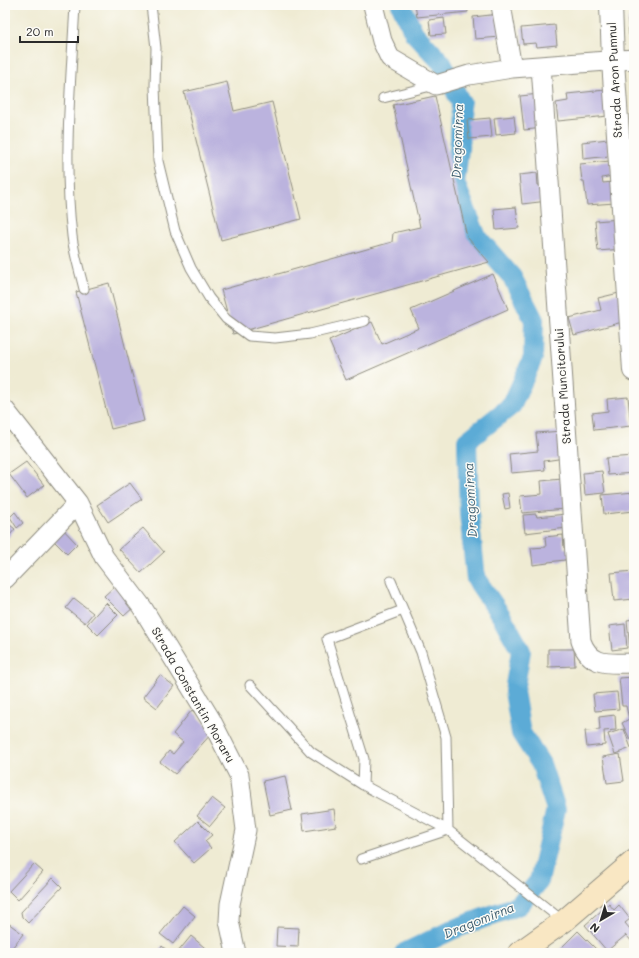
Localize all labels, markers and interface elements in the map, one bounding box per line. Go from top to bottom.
scale bar [20,18,78,44]
street label: Strada Aron Pumnul [603,22,625,138]
text: 20 m [26,23,54,39]
water label: Dragomirna [447,103,466,179]
street label: Strada Muncitorului [550,328,574,445]
water label: Dragomirna [459,462,480,538]
street label: Strada Constantin Moraru [148,624,239,765]
water label: Dragomirna [441,898,517,941]
north arrow [581,900,621,940]
text: N [587,920,602,937]

